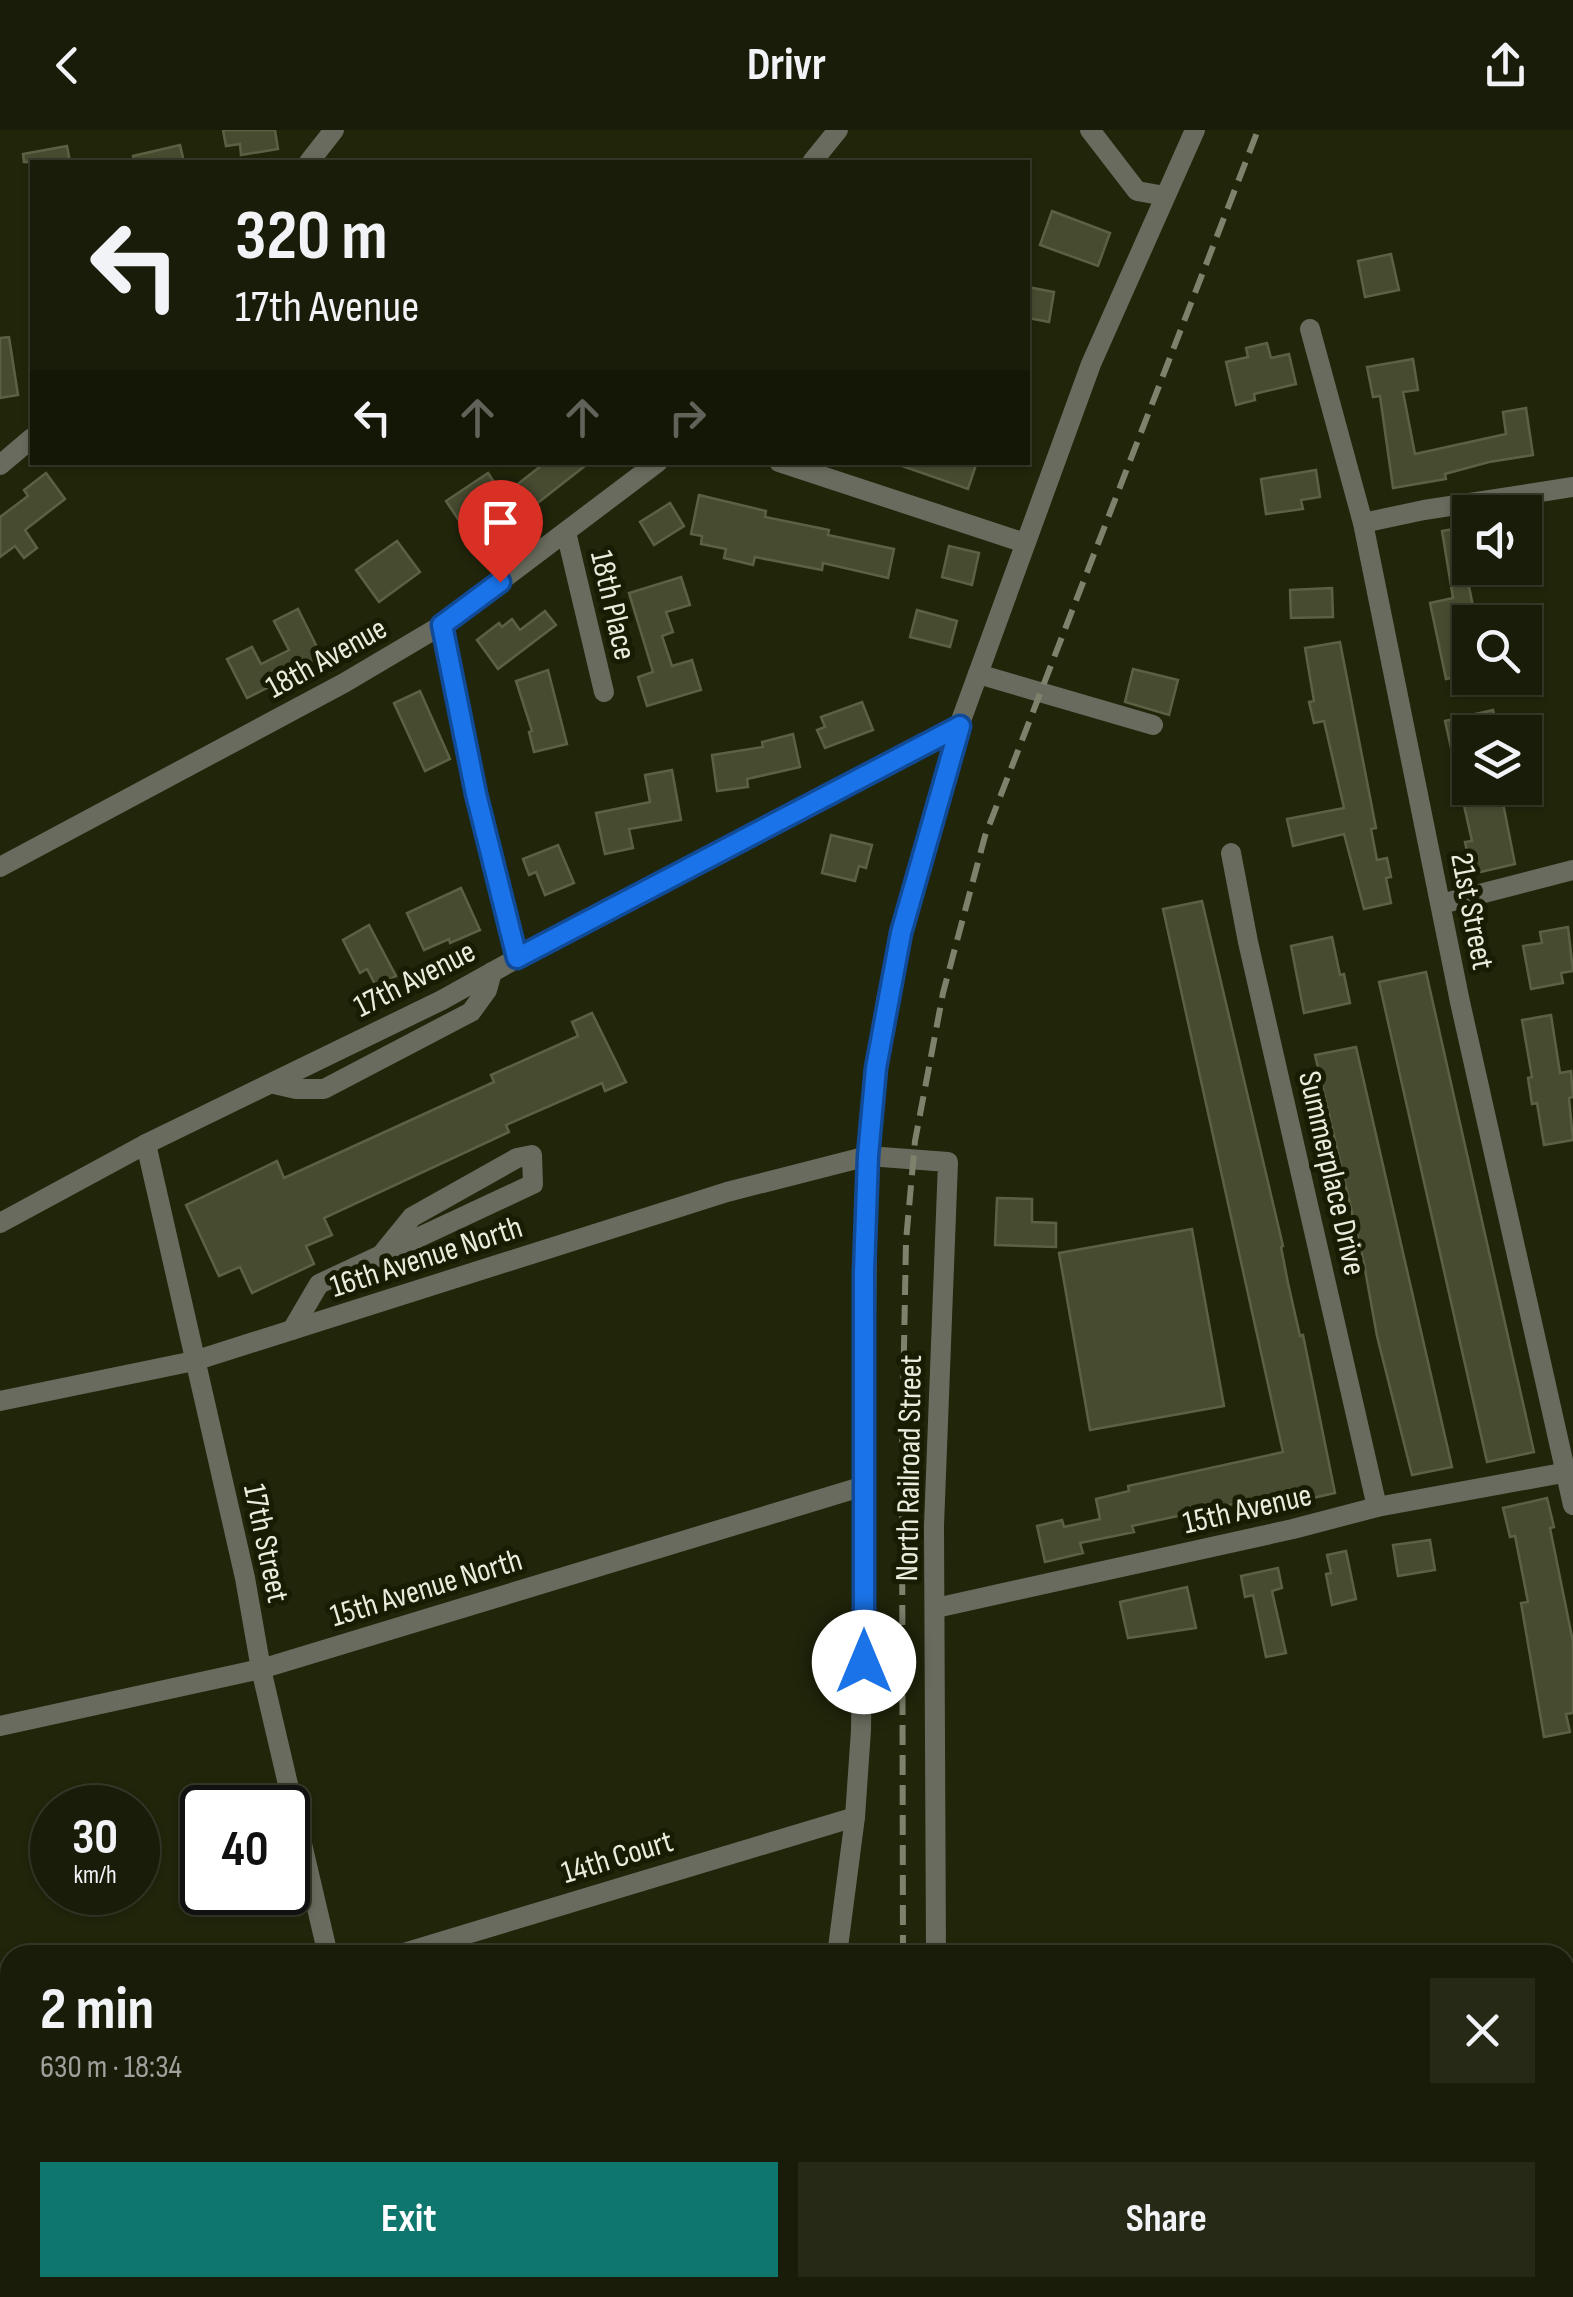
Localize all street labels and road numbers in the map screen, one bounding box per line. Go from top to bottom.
street label: 18th Place [581,547,644,664]
street label: 18th Avenue [260,609,394,707]
street label: 21st Street [1441,849,1502,973]
street label: 17th Avenue [347,932,482,1026]
street label: Summerplace Drive [1289,1068,1374,1279]
street label: 16th Avenue North [325,1208,527,1307]
street label: North Railroad Street [888,1354,931,1582]
street label: 15th Avenue [1179,1476,1315,1543]
street label: 17th Street [234,1480,297,1606]
street label: 15th Avenue North [326,1541,527,1636]
street label: 14th Court [557,1822,678,1893]

